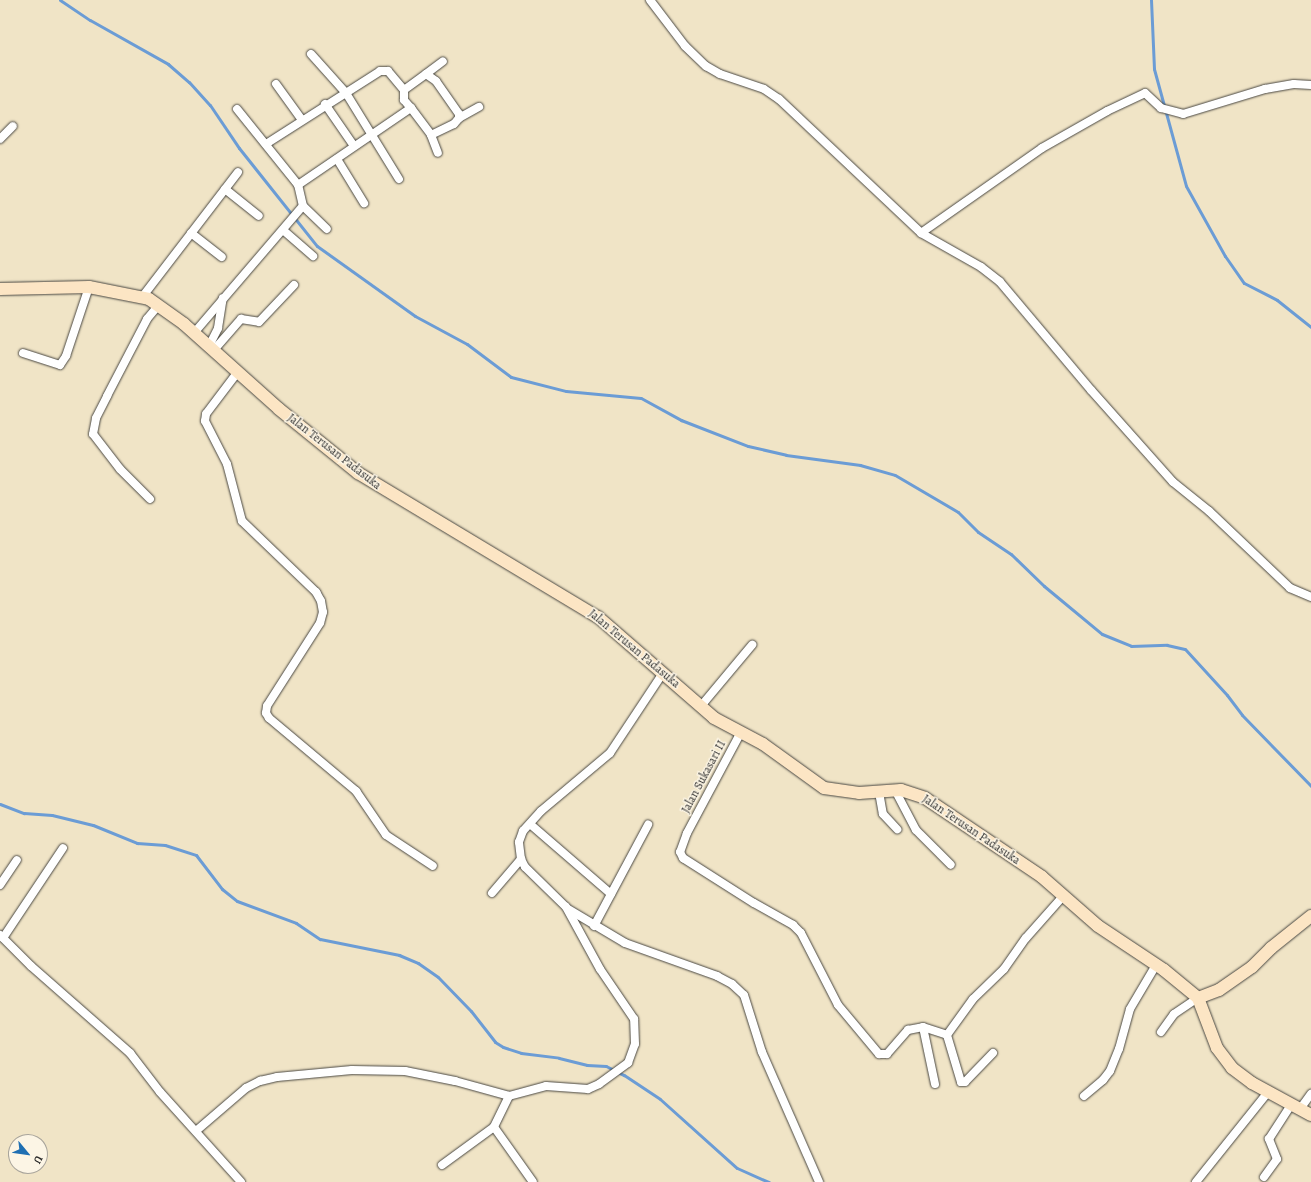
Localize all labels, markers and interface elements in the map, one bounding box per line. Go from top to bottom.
street label: Jalan Terusan Padasuka [284,411,384,493]
street label: Jalan Terusan Padasuka [585,607,683,691]
street label: Jalan Sukasari II [679,738,729,816]
street label: Jalan Terusan Padasuka [919,792,1023,868]
north arrow [8,1134,48,1174]
text: U [30,1153,46,1166]

